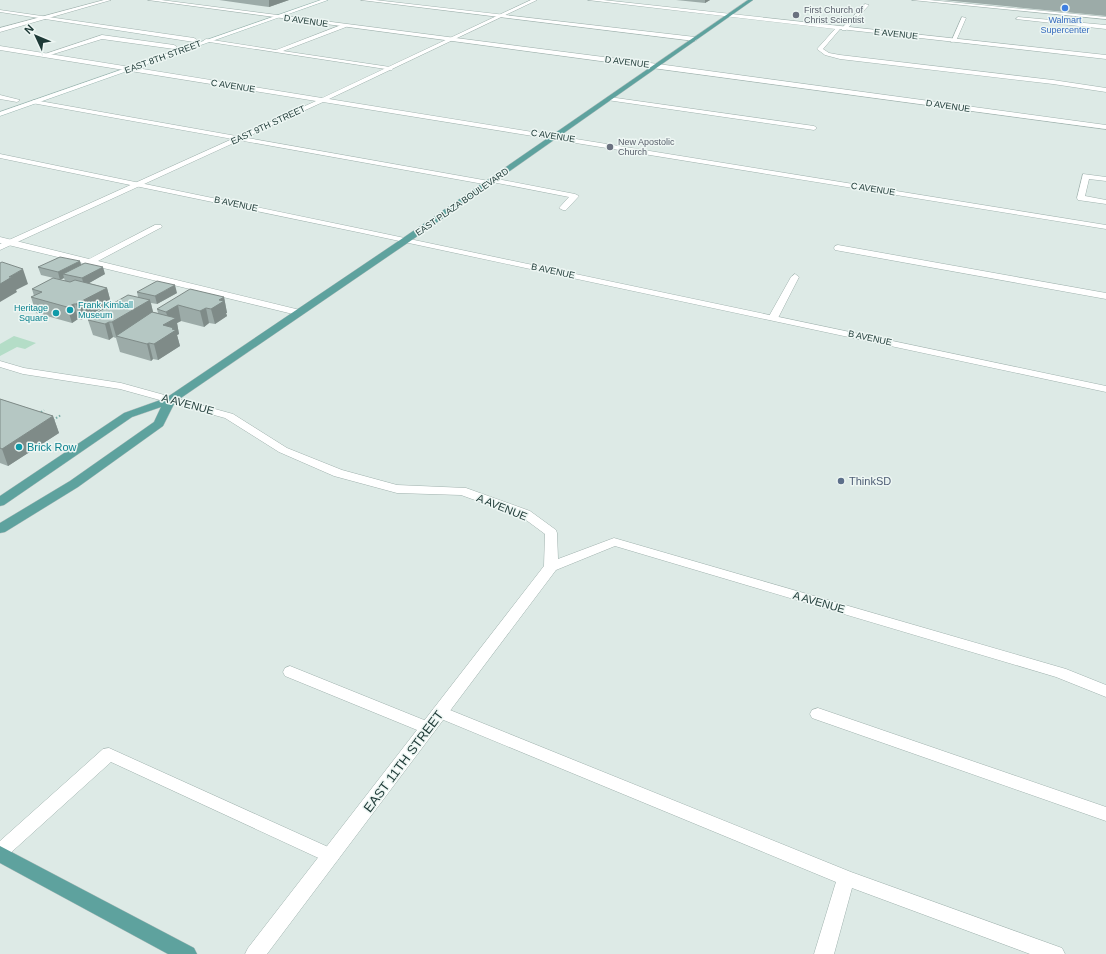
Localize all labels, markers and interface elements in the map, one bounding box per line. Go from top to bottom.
marker: Walmart Supercenter [1060,3,1070,13]
place label: First Church of Christ Scientist [804,5,865,25]
marker: First Church of Christ Scientist [791,10,801,20]
street label: D AVENUE [283,13,329,29]
place label: Walmart Supercenter [1040,15,1090,35]
north arrow [16,16,56,56]
text: N [22,22,36,36]
street label: E AVENUE [873,27,919,41]
street label: EAST 8TH STREET [123,38,203,76]
street label: D AVENUE [604,54,650,70]
street label: C AVENUE [210,78,256,94]
street label: D AVENUE [925,98,971,114]
street label: EAST 9TH STREET [229,103,307,147]
street label: C AVENUE [530,128,576,144]
place label: New Apostolic Church [618,137,675,157]
marker: New Apostolic Church [605,142,615,152]
street label: EAST PLAZA BOULEVARD [414,166,511,238]
street label: C AVENUE [850,181,896,197]
street label: B AVENUE [213,194,259,214]
street label: B AVENUE [530,261,576,281]
place label: Frank Kimball Museum [78,300,133,320]
place label: Heritage Square [14,303,48,323]
marker: Frank Kimball Museum [65,305,75,315]
marker: Heritage Square [51,308,61,318]
street label: B AVENUE [847,328,893,348]
street label: A AVENUE [161,391,215,417]
place label: Brick Row [27,441,77,453]
marker: Brick Row [14,442,24,452]
place label: ThinkSD [849,475,891,487]
marker: ThinkSD [836,476,846,486]
street label: A AVENUE [475,491,529,523]
street label: A AVENUE [792,589,846,615]
street label: EAST 11TH STREET [360,708,446,815]

